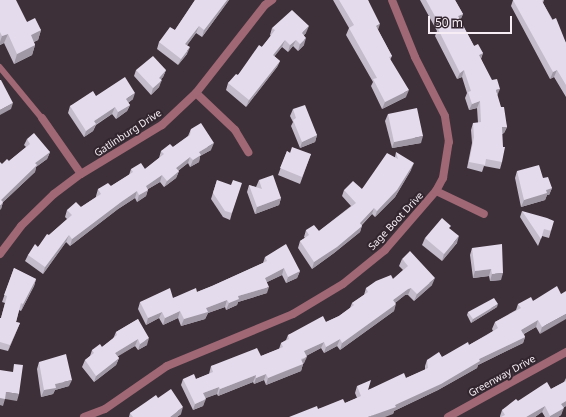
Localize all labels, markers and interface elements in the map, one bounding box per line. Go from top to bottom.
scale bar [430,8,514,34]
text: 50 m [435,14,463,31]
street label: Gatlinburg Drive [92,107,164,159]
street label: Sage Boot Drive [366,189,426,253]
street label: Greenway Drive [466,353,538,399]

